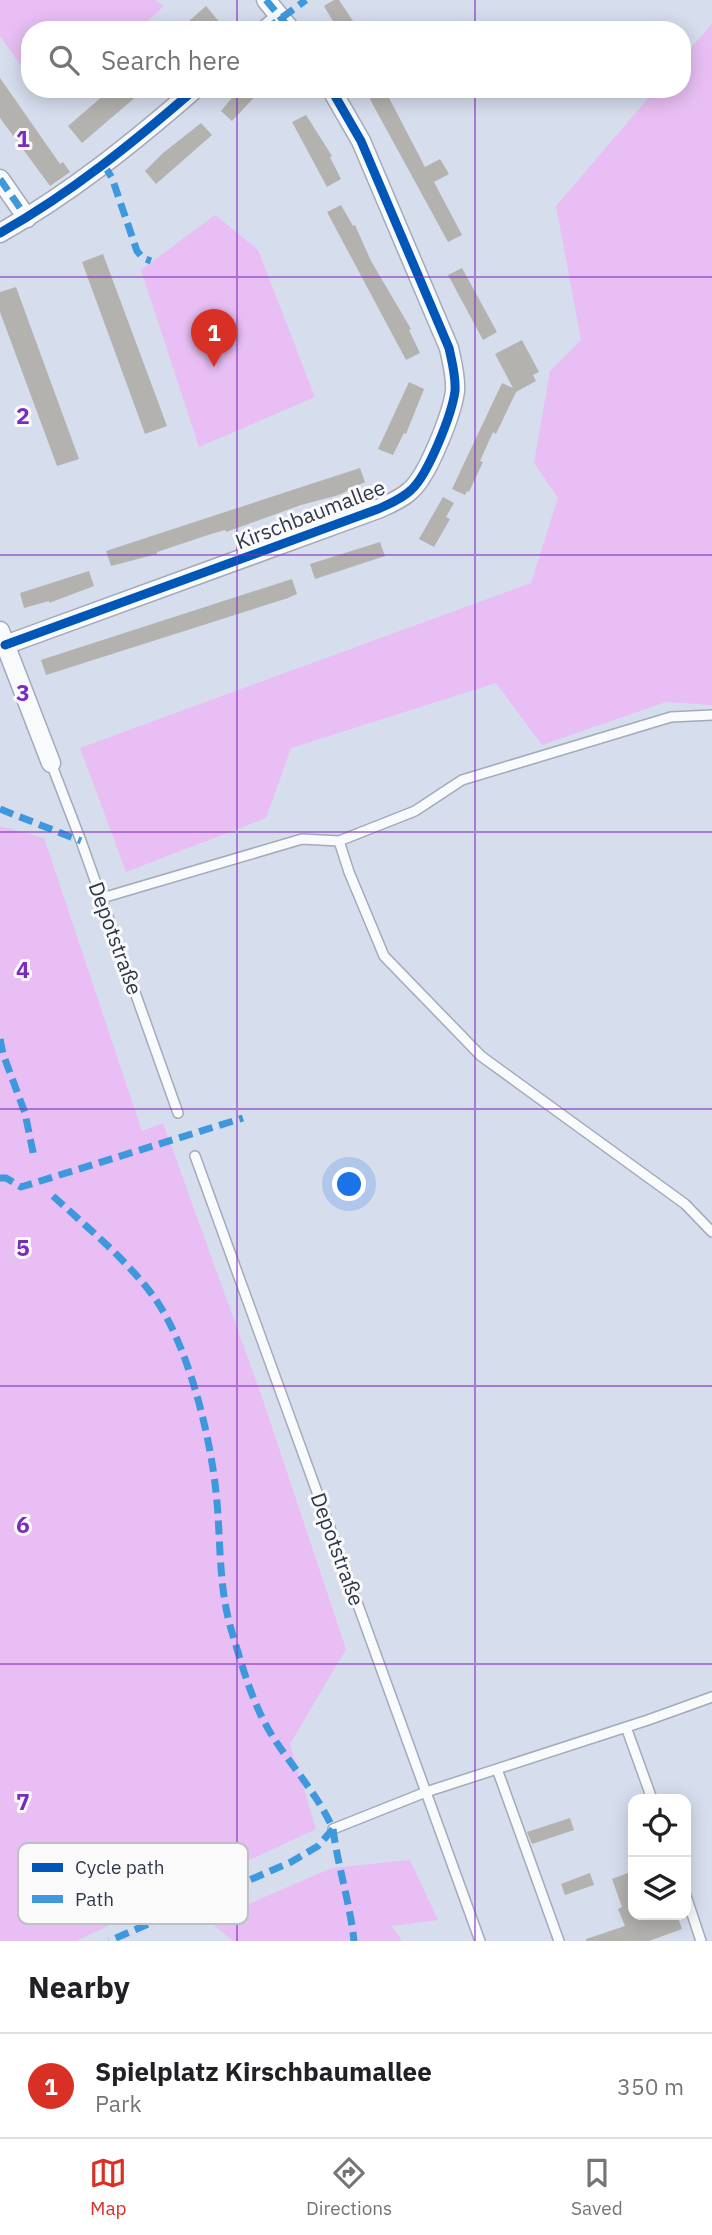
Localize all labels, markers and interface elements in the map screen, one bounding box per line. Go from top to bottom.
search box [21,21,691,98]
icon: search [45,41,83,79]
text: Search here [101,43,240,77]
text: 1 [16,123,30,153]
pin: 1 [191,309,237,367]
text: 2 [16,400,30,430]
street label: Kirschbaumallee [231,473,389,555]
text: 3 [16,677,30,707]
street label: Depotstraße [83,878,149,998]
text: 4 [16,954,30,984]
your location [332,1167,366,1201]
text: 5 [16,1232,30,1262]
street label: Depotstraße [305,1489,371,1609]
text: 6 [16,1509,30,1539]
text: 7 [16,1786,30,1816]
map controls [628,1794,691,1920]
button: locate [628,1794,691,1857]
legend [18,1843,248,1924]
text: Cycle path [75,1855,164,1879]
button: layers [628,1857,691,1920]
text: Path [75,1887,114,1911]
text: Nearby [28,1967,130,2006]
text: Spielplatz Kirschbaumallee [95,2054,432,2088]
text: 1 [44,2071,58,2101]
text: 350 m [617,2071,684,2101]
text: Park [95,2088,142,2118]
tab: Map [89,2154,127,2220]
tab: Directions [306,2154,392,2220]
tab: Saved [571,2154,623,2220]

